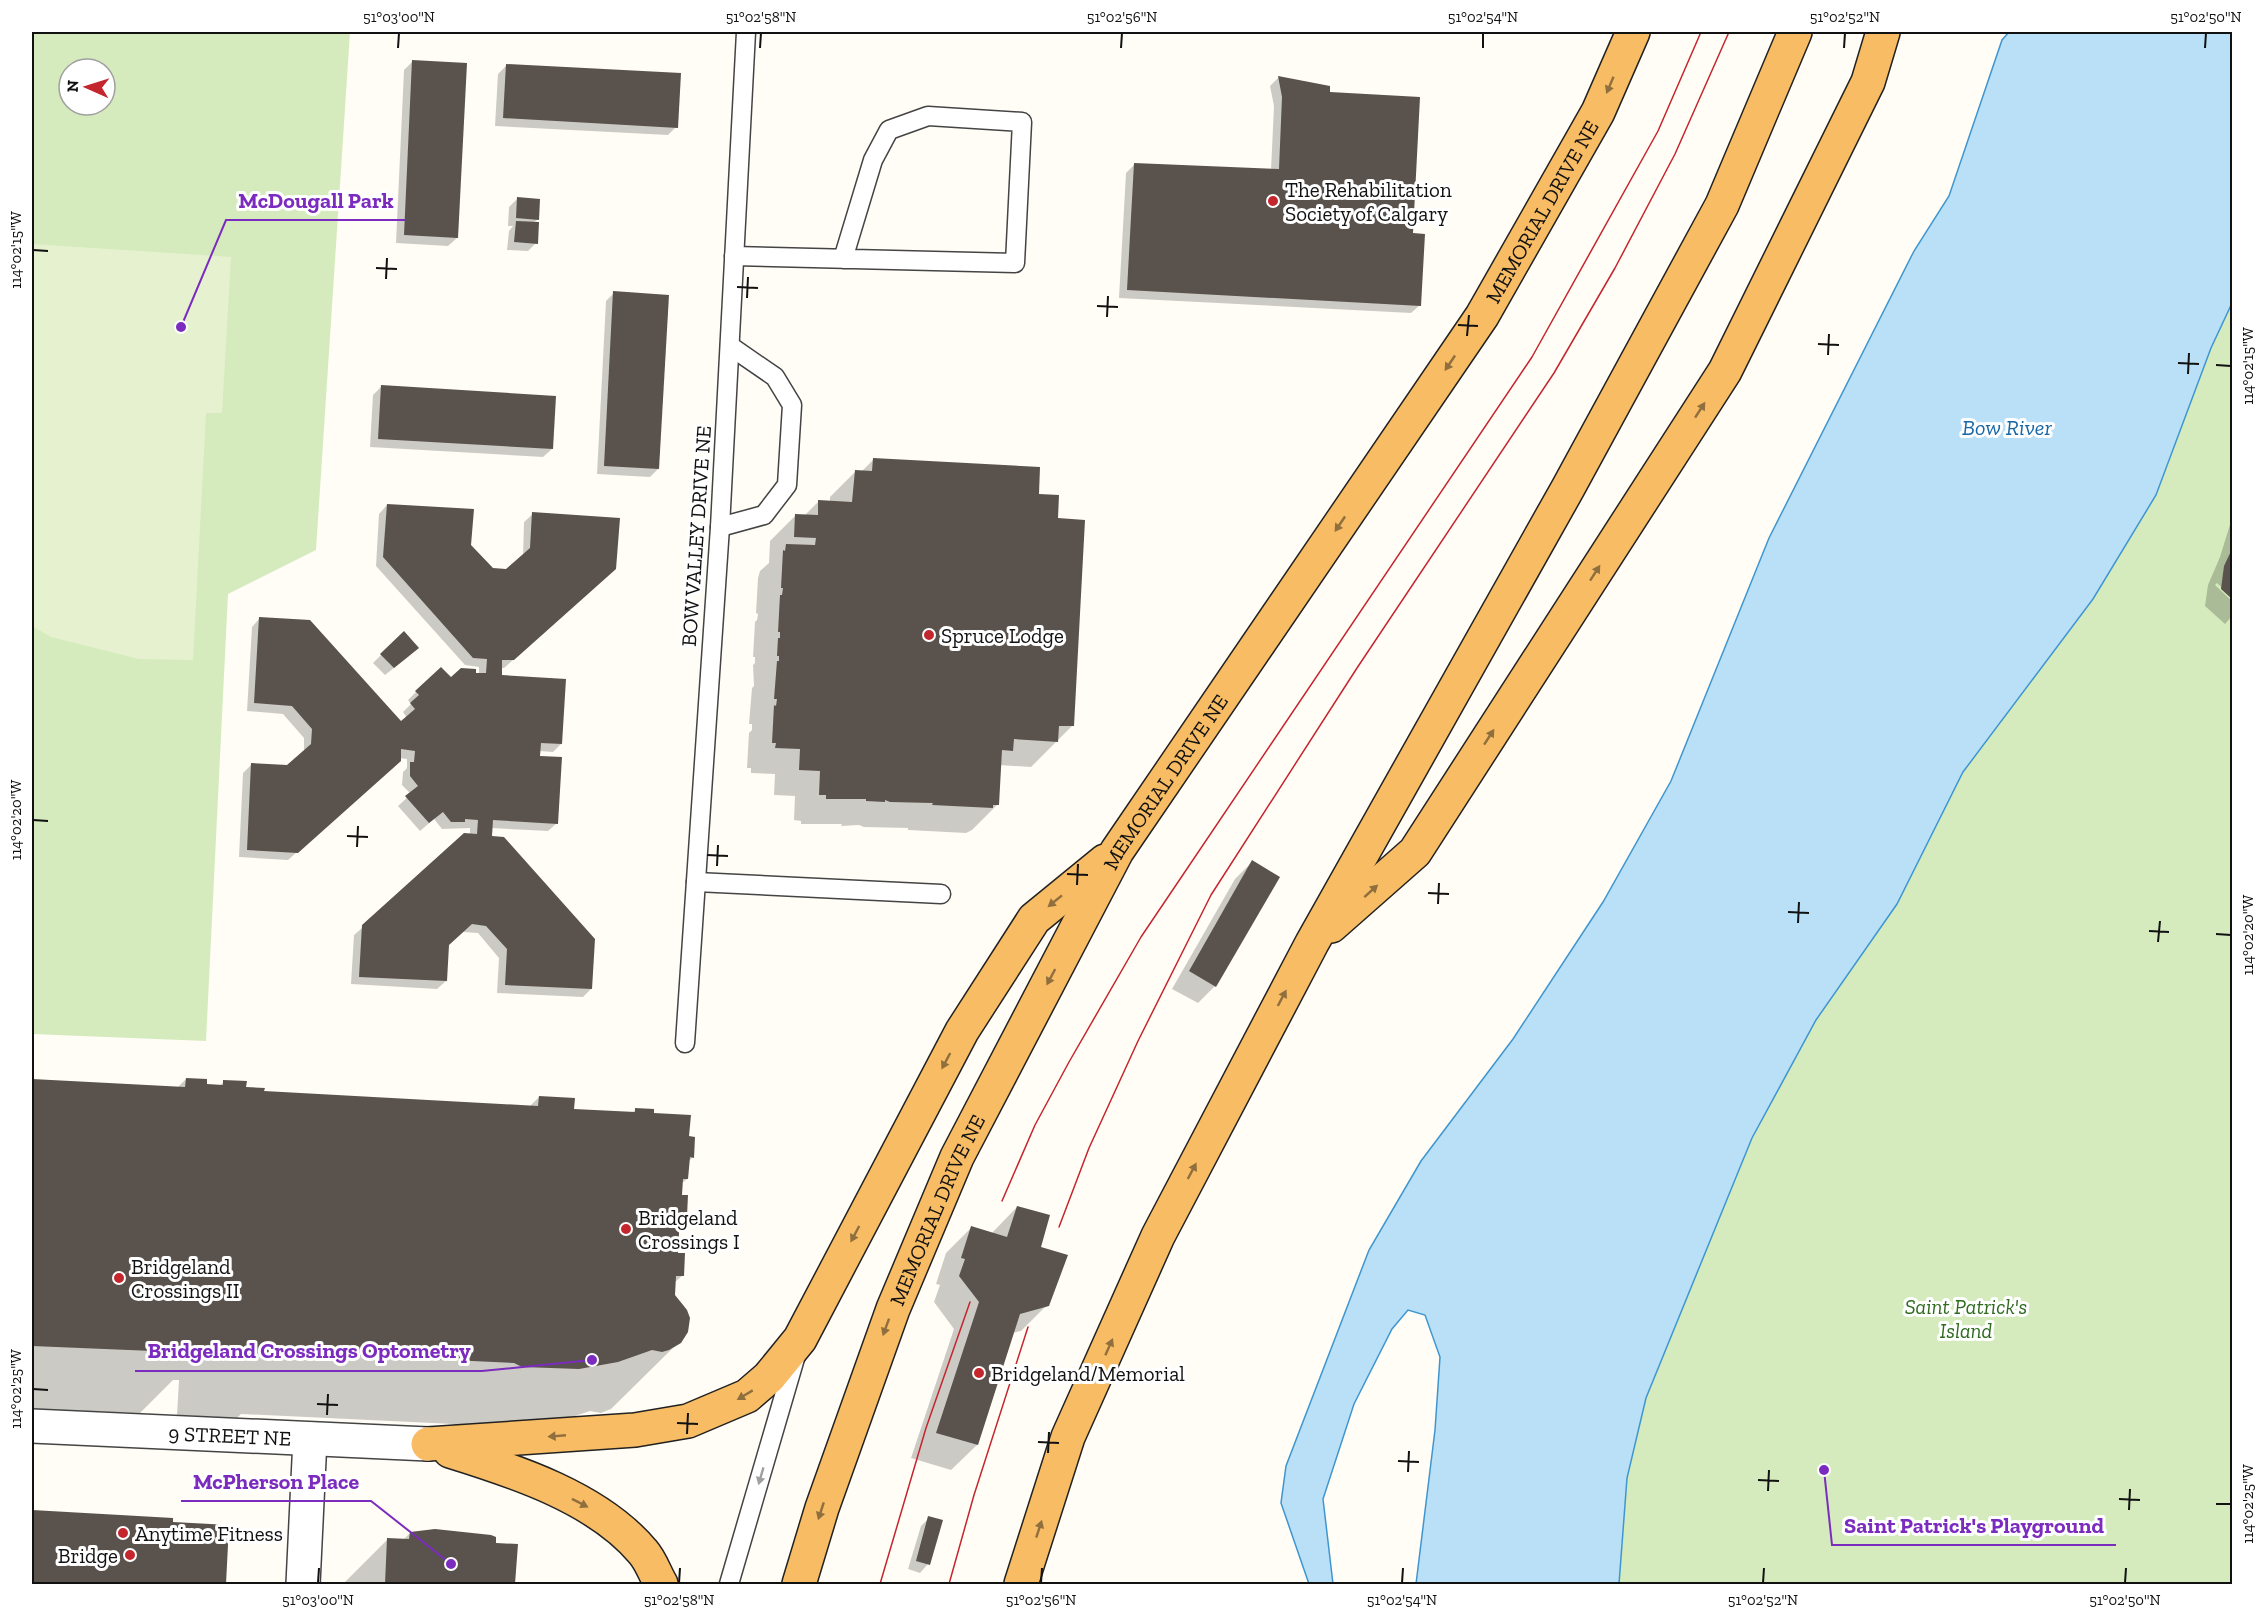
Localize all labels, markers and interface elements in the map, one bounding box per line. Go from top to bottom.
text: 51°03'00"N [363,8,435,26]
text: 51°02'58"N [726,8,796,26]
text: 51°02'56"N [1087,8,1157,26]
text: 51°02'54"N [1448,8,1518,26]
text: 51°02'52"N [1810,8,1880,26]
text: 51°02'50"N [2170,8,2242,26]
north arrow [57,57,117,117]
one-way arrow [1605,77,1615,95]
text: N [63,80,82,93]
street label: MEMORIAL DRIVE NE [1480,116,1603,307]
place label: The Rehabilitation Society of Calgary [1285,177,1452,226]
callout: McDougall Park [226,180,405,220]
text: McDougall Park [238,187,394,214]
marker: The Rehabilitation Society of Calgary [1266,194,1280,208]
text: 114°02'15"W [7,211,25,289]
text: 114°02'15"W [2239,327,2257,405]
one-way arrow [1445,355,1456,371]
one-way arrow [1695,401,1706,418]
water label: Bow River [1962,414,2052,441]
street label: BOW VALLEY DRIVE NE [676,425,716,647]
one-way arrow [1335,516,1346,532]
one-way arrow [1589,565,1600,581]
place label: Spruce Lodge [941,623,1064,648]
marker: Spruce Lodge [922,628,936,642]
street label: MEMORIAL DRIVE NE [1097,689,1233,874]
one-way arrow [1483,729,1494,745]
text: 114°02'20"W [7,780,25,860]
one-way arrow [1363,885,1378,898]
one-way arrow [1047,895,1063,908]
text: 114°02'20"W [2239,895,2257,975]
one-way arrow [1046,969,1056,986]
one-way arrow [1277,989,1287,1006]
one-way arrow [942,1053,951,1070]
street label: MEMORIAL DRIVE NE [884,1110,990,1309]
one-way arrow [1187,1162,1197,1179]
place label: Bridgeland Crossings I [638,1205,740,1254]
marker: Bridgeland Crossings I [619,1222,633,1236]
one-way arrow [850,1225,860,1242]
place label: Bridgeland Crossings II [131,1254,239,1303]
marker: Bridgeland Crossings II [112,1271,126,1285]
park label: Saint Patrick's Island [1905,1294,2027,1343]
one-way arrow [881,1319,891,1337]
callout: Bridgeland Crossings Optometry [135,1331,482,1371]
text: Bridgeland Crossings Optometry [147,1337,471,1364]
one-way arrow [1104,1338,1114,1356]
text: 114°02'25"W [7,1349,25,1429]
place label: Bridgeland/Memorial [991,1361,1185,1386]
marker: Bridgeland/Memorial [972,1366,986,1380]
one-way arrow [737,1389,754,1400]
street label: 9 STREET NE [168,1420,292,1450]
one-way arrow [548,1431,567,1441]
callout: McPherson Place [181,1461,371,1501]
text: 114°02'25"W [2239,1464,2257,1544]
one-way arrow [756,1467,765,1485]
text: McPherson Place [193,1468,359,1495]
one-way arrow [572,1498,589,1507]
one-way arrow [816,1502,825,1520]
callout: Saint Patrick's Playground [1832,1505,2116,1545]
text: Saint Patrick's Playground [1844,1512,2104,1539]
one-way arrow [1035,1520,1044,1538]
place label: Anytime Fitness [135,1521,283,1546]
marker: Anytime Fitness [116,1526,130,1540]
place label: Bridge [58,1543,118,1568]
marker: Bridge [123,1548,137,1562]
text: 51°03'00"N [282,1591,354,1609]
text: 51°02'58"N [644,1591,714,1609]
text: 51°02'56"N [1006,1591,1076,1609]
text: 51°02'54"N [1367,1591,1437,1609]
text: 51°02'52"N [1728,1591,1798,1609]
text: 51°02'50"N [2089,1591,2161,1609]

